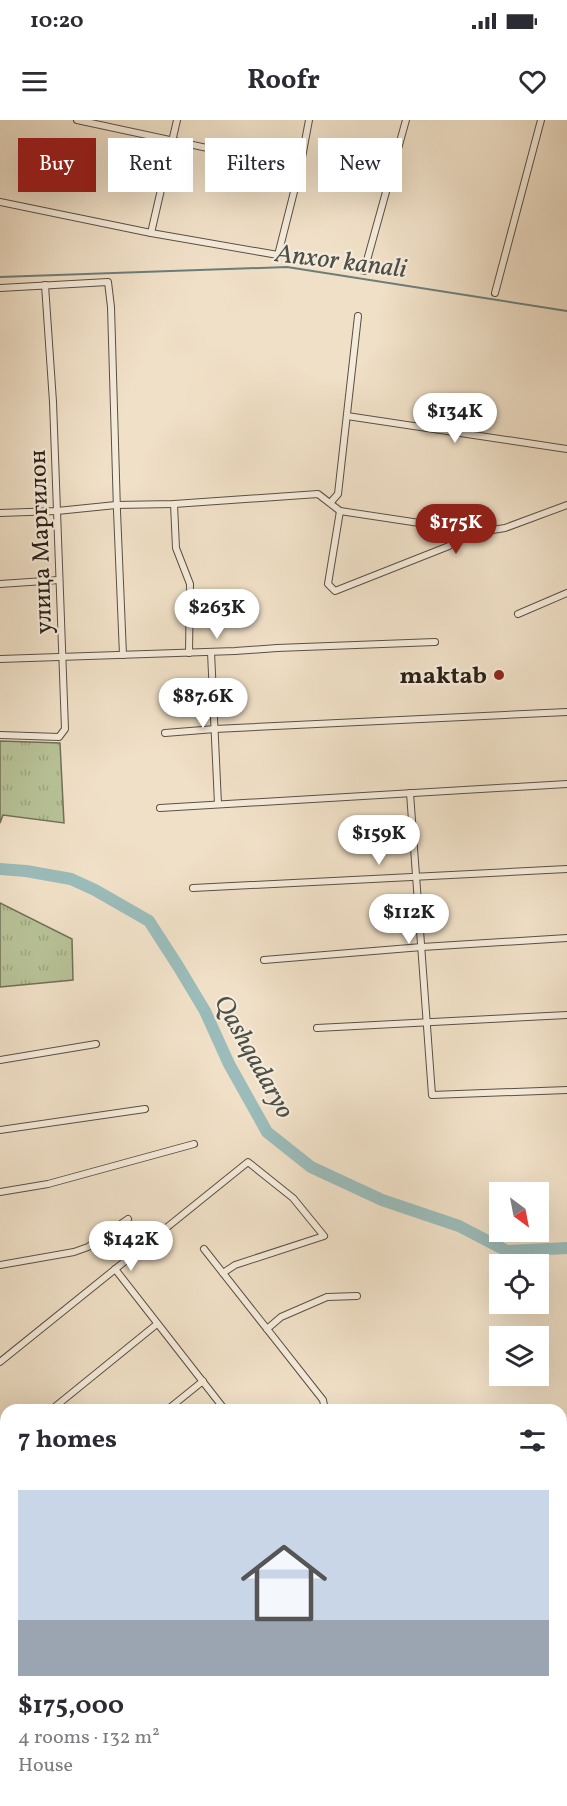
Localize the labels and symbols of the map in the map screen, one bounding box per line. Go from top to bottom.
water label: Anxor kanali [272,236,409,288]
pin: $134K [413,393,497,444]
street label: улица Маргилон [22,449,62,635]
pin: $175K [414,504,498,555]
pin: $263K [175,589,259,640]
place label: maktab [400,660,487,694]
marker: maktab [492,668,506,682]
pin: $87.6K [154,678,252,729]
pin: $159K [337,815,421,866]
pin: $112K [367,894,451,945]
water label: Qashqadaryo [204,989,302,1125]
north arrow [489,1182,549,1242]
pin: $142K [89,1221,173,1272]

